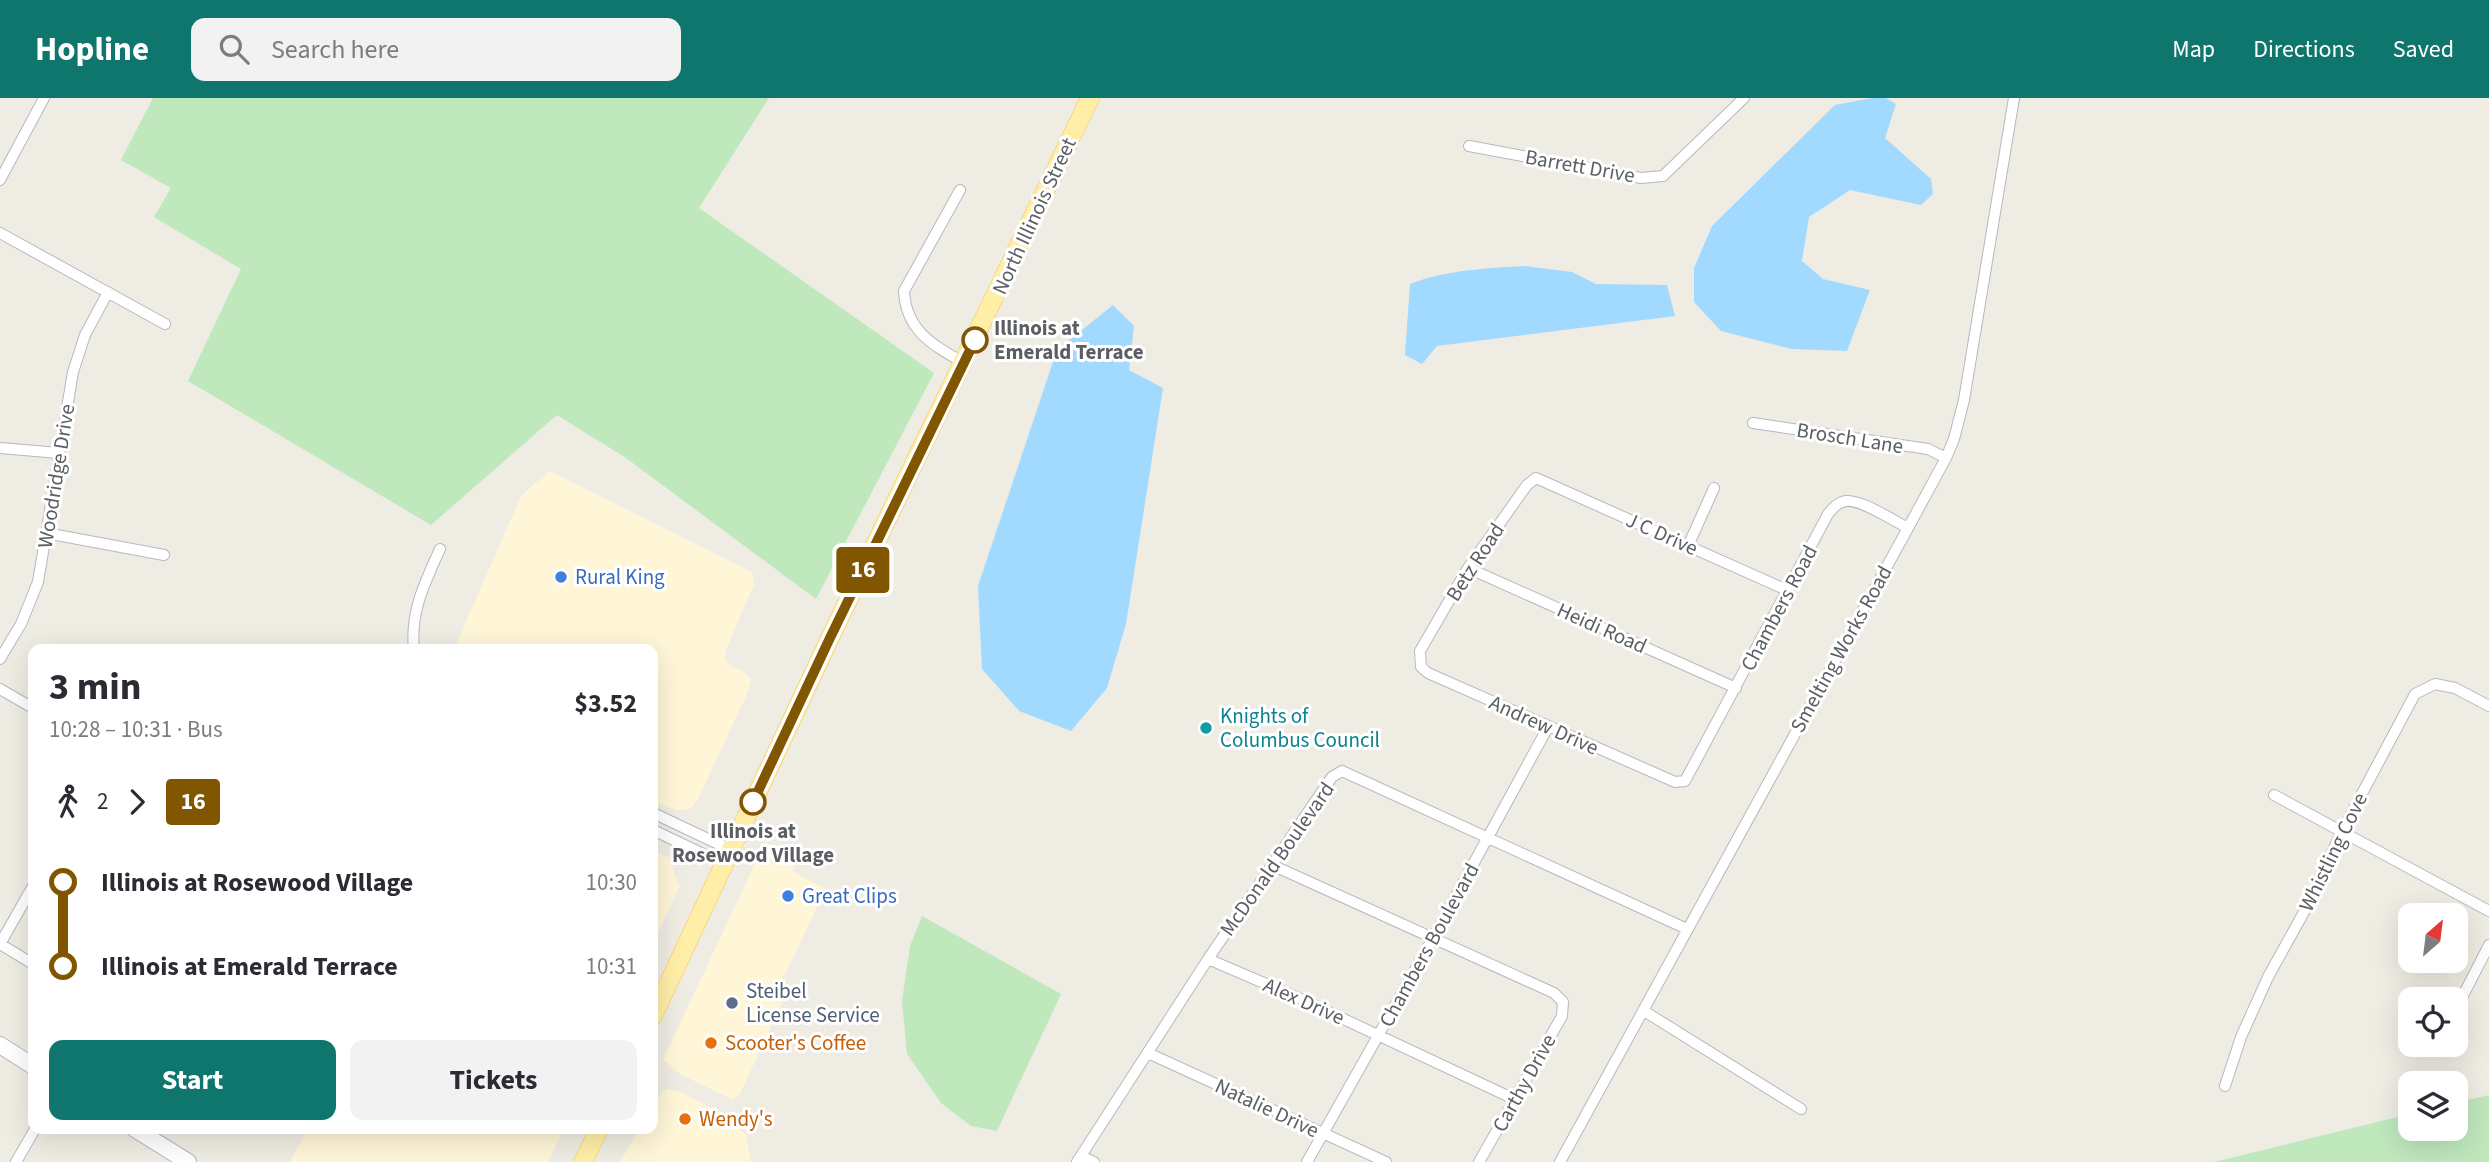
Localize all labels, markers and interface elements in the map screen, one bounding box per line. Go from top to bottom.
search box [191,18,681,81]
text: Hopline [35,26,149,73]
icon: search [215,30,253,68]
text: Search here [271,31,399,68]
text: Map [2172,32,2215,67]
text: Directions [2253,32,2355,67]
text: Saved [2393,32,2454,67]
street label: North Illinois Street [984,133,1084,299]
street label: Barrett Drive [1523,142,1637,190]
place label: Illinois at Emerald Terrace [994,313,1144,367]
marker: Illinois at Emerald Terrace [962,327,988,353]
street label: Woodridge Drive [30,402,82,550]
street label: Brosch Lane [1795,415,1905,461]
street label: J C Drive [1621,505,1703,563]
street label: Betz Road [1438,517,1512,607]
street label: Chambers Road [1733,540,1825,676]
line badge: 16 [832,547,894,593]
text: 16 [850,552,876,587]
street label: Smelting Works Road [1783,560,1899,738]
place label: Rural King [575,562,665,592]
marker: Rural King [553,569,569,585]
street label: Heidi Road [1552,595,1652,661]
text: 3 min [49,660,141,714]
text: $3.52 [574,685,637,722]
street label: Andrew Drive [1484,688,1604,762]
place label: Knights of Columbus Council [1220,701,1380,755]
text: 10:28 – 10:31 · Bus [49,713,223,746]
marker: Knights of Columbus Council [1198,720,1214,736]
street label: McDonald Boulevard [1212,776,1342,942]
icon: walk [49,783,87,821]
icon: forward [118,783,156,821]
text: 16 [180,784,206,819]
text: 2 [97,785,108,818]
street label: Whistling Cove [2291,788,2375,916]
marker: Illinois at Rosewood Village [740,789,766,815]
place label: Illinois at Rosewood Village [672,816,834,870]
street label: Chambers Boulevard [1371,858,1487,1032]
text: Illinois at Rosewood Village [101,864,413,901]
text: 10:30 [586,866,637,899]
place label: Great Clips [802,881,897,911]
marker: Great Clips [780,888,796,904]
north arrow [2398,903,2468,973]
map controls [2398,903,2468,1141]
text: Illinois at Emerald Terrace [101,948,398,985]
text: 10:31 [586,950,637,983]
street label: Alex Drive [1259,970,1349,1032]
place label: Steibel License Service [746,976,880,1030]
button: locate [2398,987,2468,1057]
marker: Steibel License Service [724,995,740,1011]
place label: Scooter's Coffee [725,1028,866,1058]
street label: Carthy Drive [1485,1029,1563,1137]
marker: Scooter's Coffee [703,1035,719,1051]
button: Start [49,1040,336,1120]
button: Tickets [350,1040,637,1120]
street label: Natalie Drive [1210,1071,1324,1145]
button: layers [2398,1071,2468,1141]
place label: Wendy's [699,1104,773,1134]
marker: Wendy's [677,1111,693,1127]

